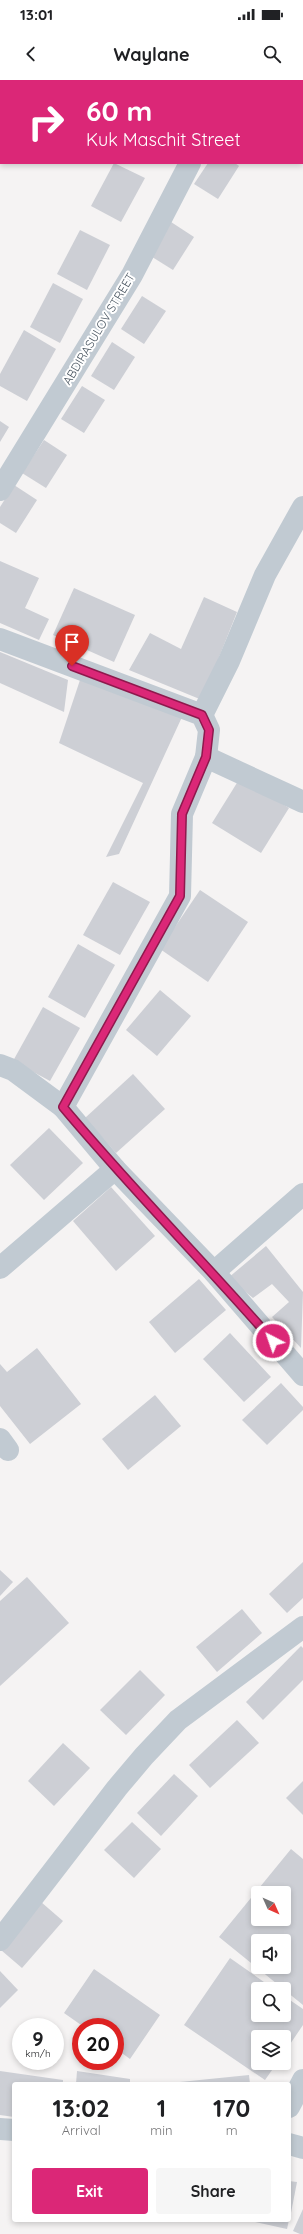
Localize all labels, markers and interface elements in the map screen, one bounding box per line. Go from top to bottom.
text: 13:01 [20,5,53,24]
icon: back [20,43,42,65]
text: Waylane [113,43,190,66]
icon: search [261,43,283,65]
text: 60 m [86,93,152,128]
icon: right [20,96,72,148]
text: Kuk Maschit Street [86,128,241,151]
street label: ABDIRASULOV STREET [59,270,138,387]
pin [55,625,89,666]
icon: arrive [61,631,83,653]
position arrow [252,1320,294,1362]
north arrow [251,1886,291,1926]
map controls [251,1886,291,2070]
button: sound [251,1934,291,1974]
button: search [251,1982,291,2022]
speed limit sign: 20 [72,2018,124,2070]
text: 9 [32,2026,44,2051]
button: layers [251,2030,291,2070]
text: km/h [25,2047,51,2060]
text: 13:02 [53,2093,110,2123]
text: 1 [157,2093,166,2123]
text: 170 [213,2093,250,2123]
text: Arrival [62,2122,101,2138]
text: min [150,2122,173,2138]
text: m [226,2122,238,2138]
button: Exit [32,2168,148,2214]
button: Share [156,2168,271,2214]

